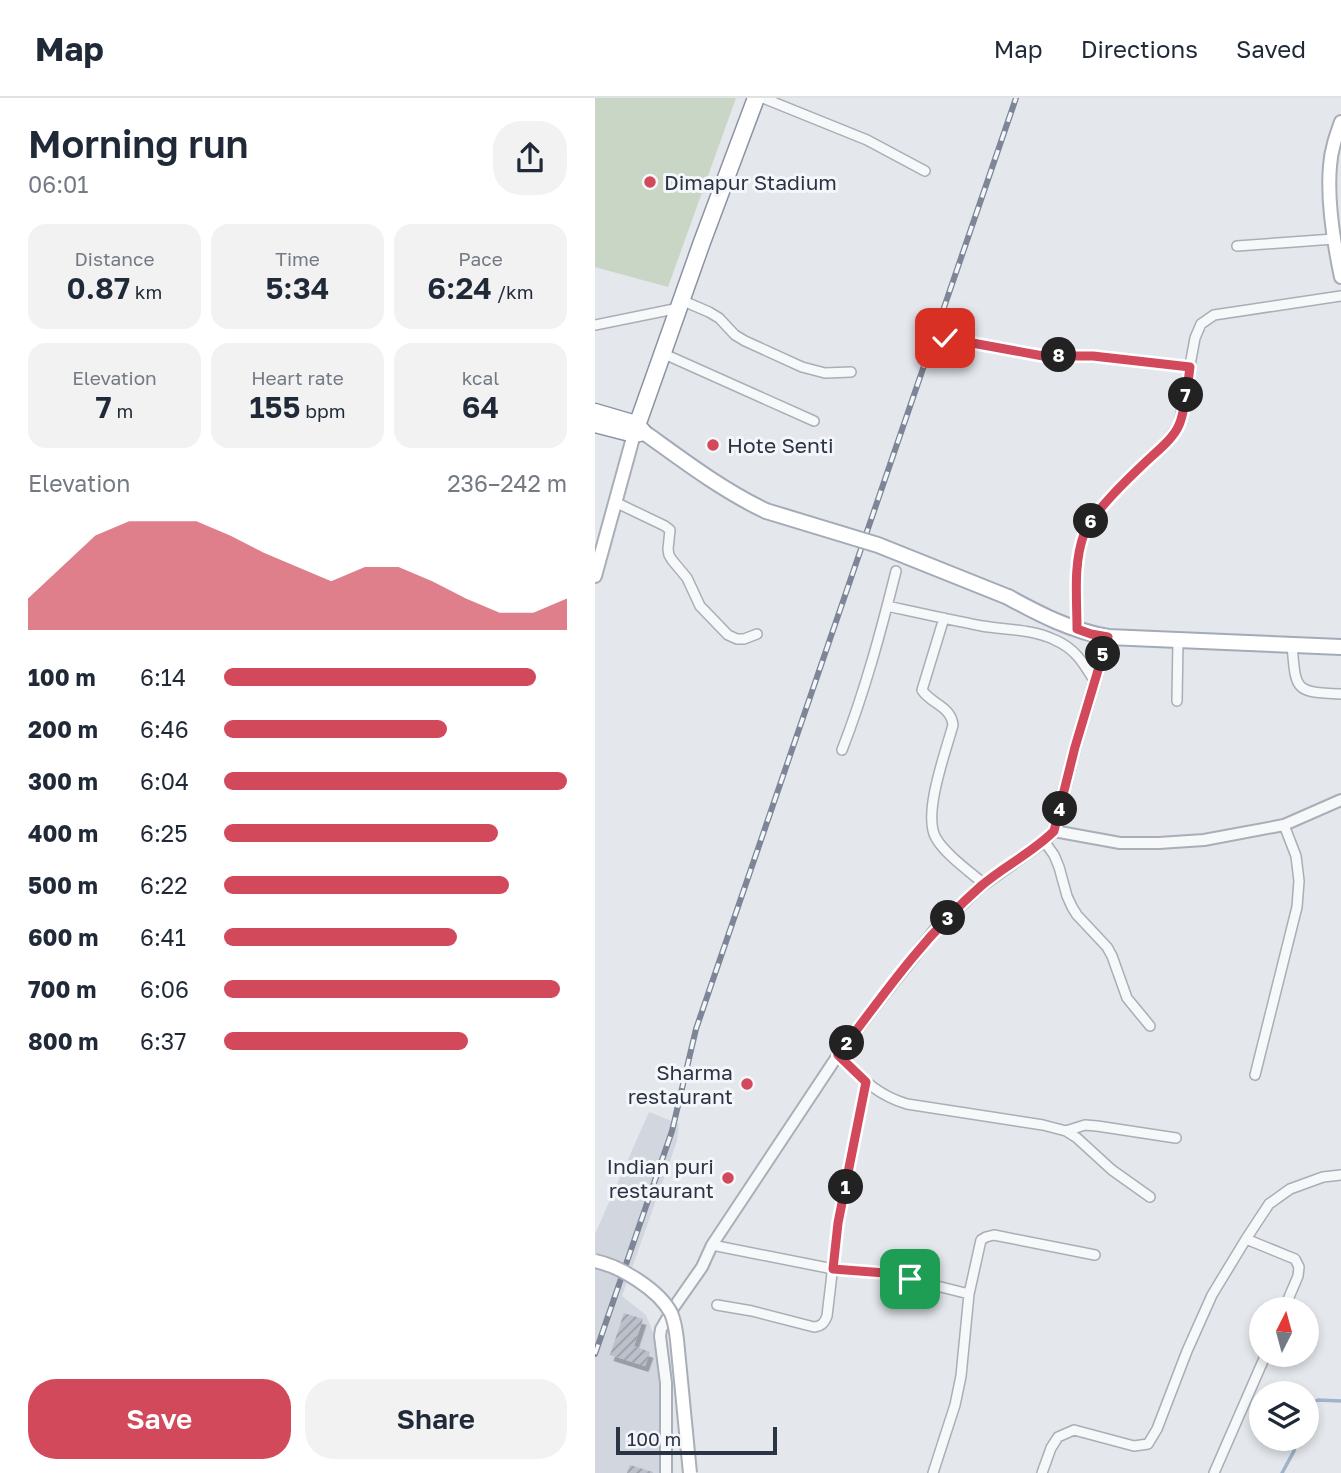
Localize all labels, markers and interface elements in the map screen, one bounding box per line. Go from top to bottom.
text: Map [35,29,104,68]
text: Map [994,34,1043,63]
text: Directions [1081,34,1198,63]
text: Saved [1236,34,1306,63]
text: Morning run [28,121,249,166]
button: share [493,121,567,195]
place label: Dimapur Stadium [664,169,837,195]
text: 06:01 [28,170,89,198]
marker: Dimapur Stadium [642,174,658,190]
text: Distance [75,247,154,270]
text: Time [275,247,320,270]
text: Pace [458,247,503,270]
text: 0.87 [67,270,130,306]
text: 5:34 [265,270,330,306]
text: 6:24 [427,270,492,306]
text: km [130,280,162,303]
text: /km [492,280,534,303]
pin [915,308,975,368]
icon: check [926,319,964,357]
pin: 8 [1042,338,1077,372]
text: 8 [1052,343,1065,366]
text: Elevation [72,366,157,389]
text: Heart rate [251,366,344,389]
text: kcal [462,366,499,389]
pin: 7 [1169,378,1203,412]
text: 7 [1180,383,1191,406]
text: 7 [96,389,112,425]
text: 155 [250,389,301,425]
text: 64 [462,389,499,425]
text: m [112,399,133,422]
text: bpm [301,399,346,422]
place label: Hote Senti [727,432,834,458]
marker: Hote Senti [705,437,721,453]
text: Elevation [28,469,130,497]
text: 236–242 m [447,469,567,497]
pin: 6 [1073,504,1109,538]
text: 6 [1084,509,1097,532]
pin: 5 [1085,636,1121,672]
text: 5 [1097,642,1108,665]
text: 100 m [28,663,96,691]
text: 6:14 [140,663,186,691]
text: 200 m [28,715,98,743]
text: 6:46 [140,715,189,743]
text: 300 m [28,767,98,795]
text: 6:04 [140,767,189,795]
pin: 4 [1043,792,1077,826]
text: 4 [1054,797,1065,820]
text: 400 m [28,819,98,847]
text: 6:25 [140,819,188,847]
text: 500 m [28,871,98,899]
text: 6:22 [140,871,188,899]
pin: 3 [931,900,965,936]
text: 3 [942,906,953,929]
text: 600 m [28,923,98,951]
text: 6:41 [140,923,186,951]
text: 700 m [28,975,96,1003]
text: 6:06 [140,975,189,1003]
pin: 2 [829,1026,865,1060]
text: 800 m [28,1027,99,1055]
text: 6:37 [140,1027,186,1055]
text: 2 [841,1031,852,1054]
place label: Sharma restaurant [628,1059,733,1109]
marker: Sharma restaurant [739,1076,755,1092]
place label: Indian puri restaurant [606,1153,714,1203]
marker: Indian puri restaurant [720,1170,736,1186]
pin: 1 [828,1170,863,1204]
text: 1 [841,1175,850,1198]
pin [880,1249,940,1309]
icon: arrive [891,1260,929,1298]
north arrow [1249,1297,1319,1367]
map controls [1249,1297,1319,1451]
button: Save [28,1379,291,1459]
button: Share [305,1379,567,1459]
button: layers [1249,1381,1319,1451]
scale bar [616,1424,777,1456]
text: 100 m [627,1427,681,1450]

